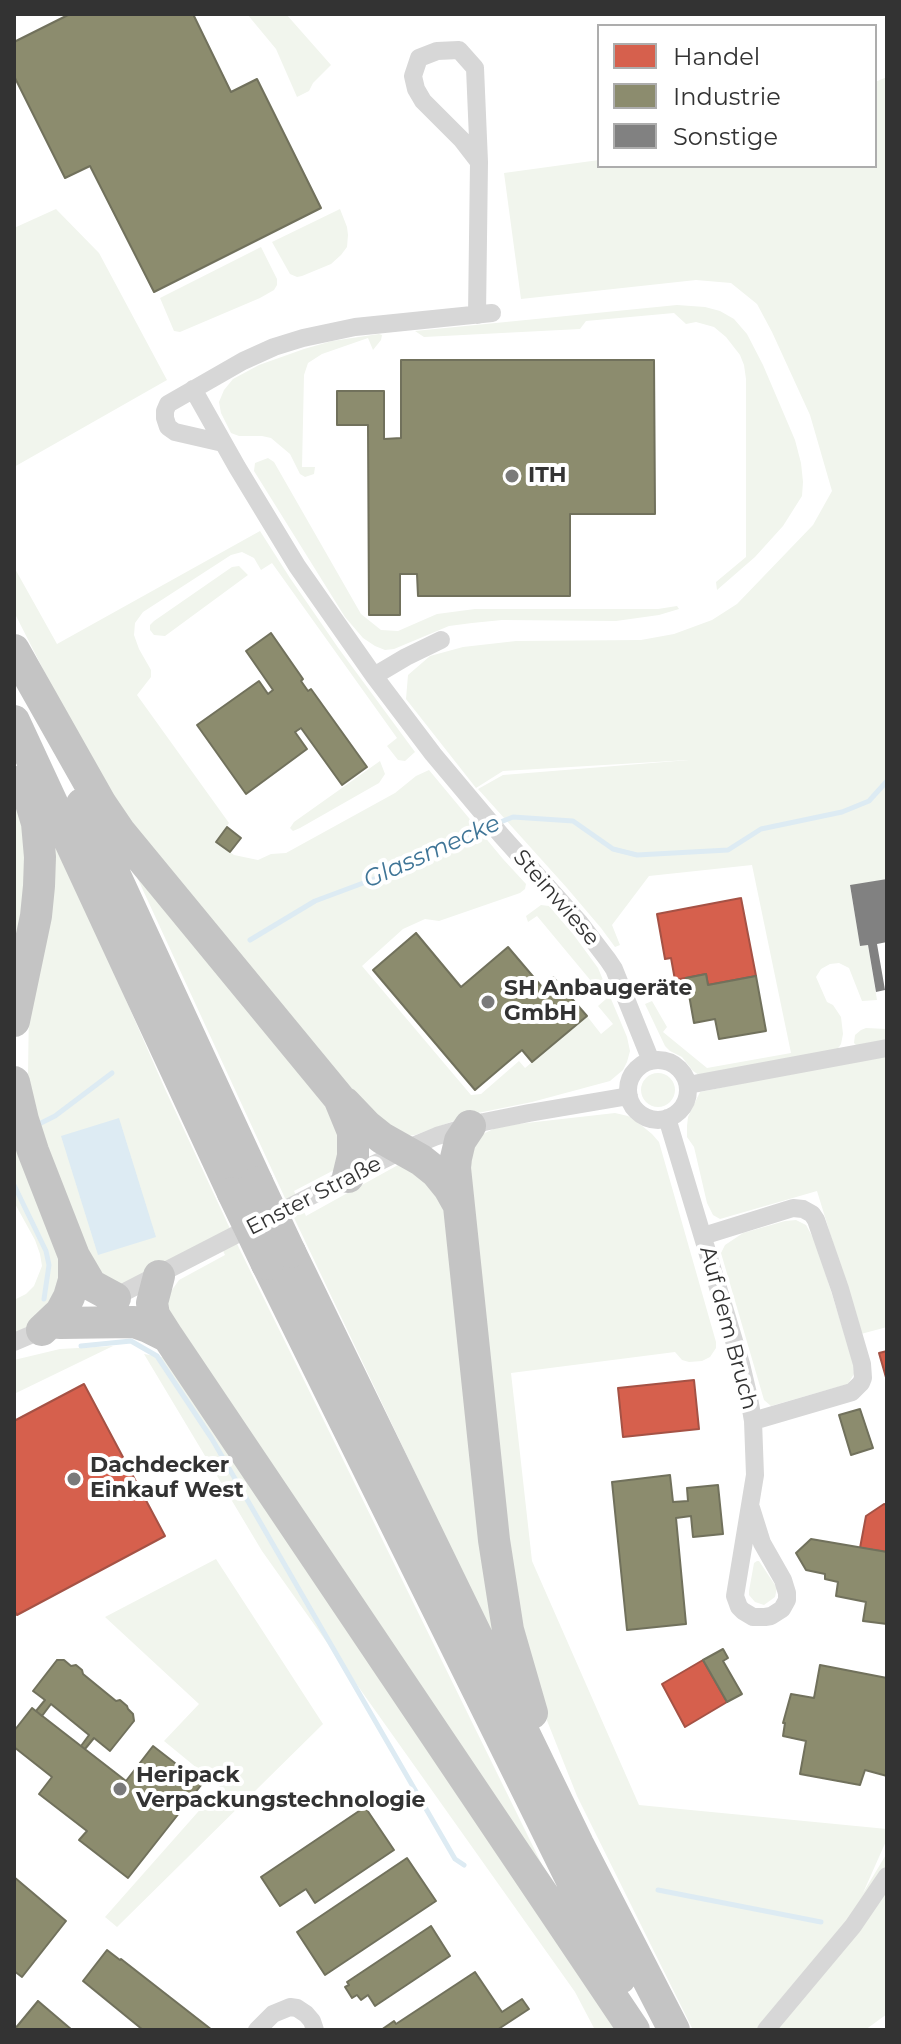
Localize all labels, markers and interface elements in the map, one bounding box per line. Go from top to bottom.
legend [597,24,877,168]
text: Handel [673,42,760,71]
text: Industrie [673,82,781,111]
text: Sonstige [673,122,778,151]
place label: ITH [528,463,567,489]
marker: ITH [503,467,521,485]
water label: Glassmecke [359,809,505,895]
street label: Steinwiese [507,845,605,951]
place label: SH Anbaugeräte GmbH [504,976,692,1028]
marker: SH Anbaugeräte GmbH [479,993,497,1011]
street label: Enster Straße [242,1151,386,1241]
street label: Auf dem Bruch [693,1243,763,1413]
place label: Dachdecker Einkauf West [90,1453,244,1504]
marker: Dachdecker Einkauf West [65,1470,83,1488]
place label: Heripack Verpackungstechnologie [136,1763,425,1814]
marker: Heripack Verpackungstechnologie [111,1780,129,1798]

